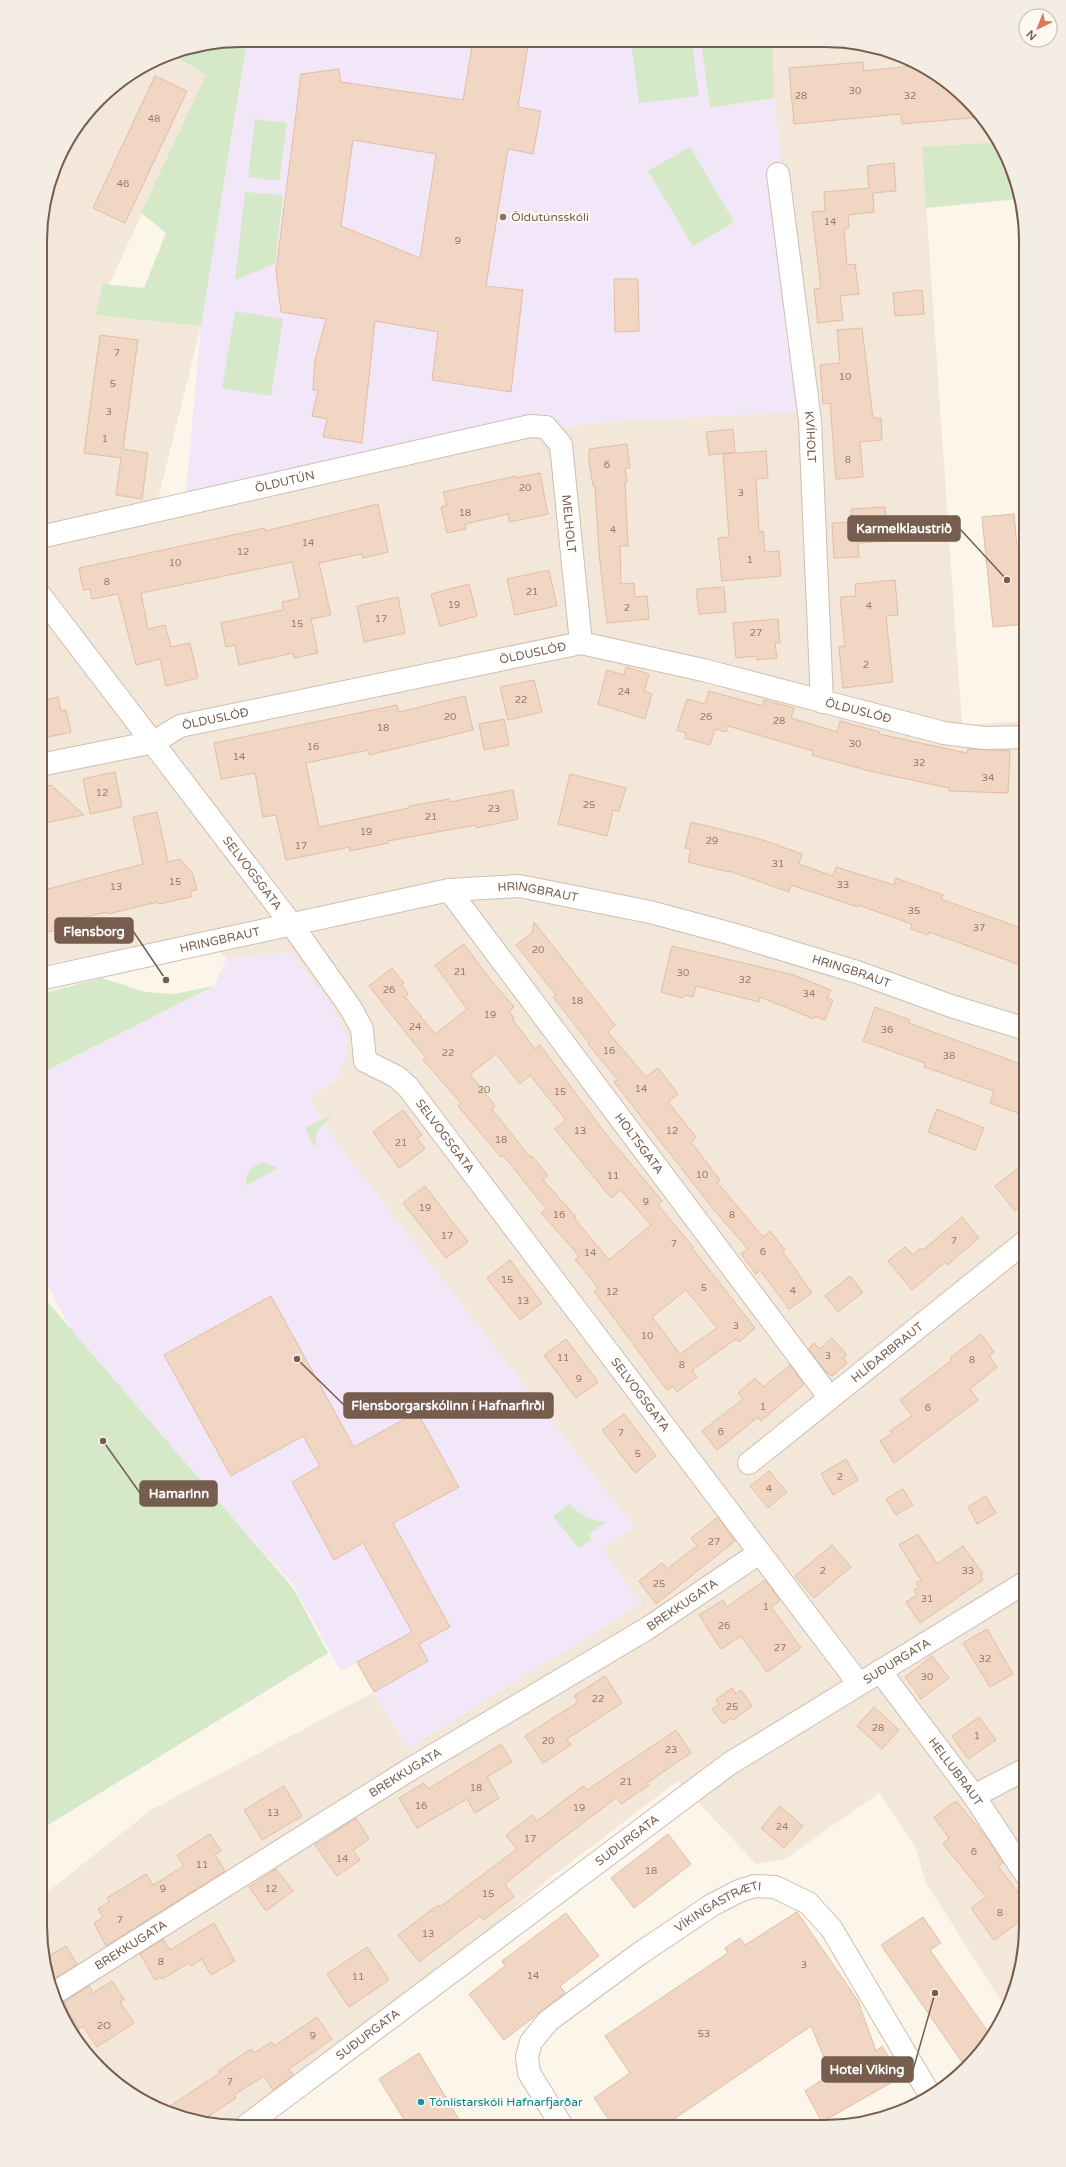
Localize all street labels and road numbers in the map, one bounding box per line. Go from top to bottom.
street label: KVÍHOLT [802,410,819,464]
street label: ÖLDUTÚN [254,468,316,495]
street label: MELHOLT [559,494,579,554]
street label: ÖLDUSLÓÐ [498,639,567,667]
street label: ÖLDUSLÓÐ [824,695,893,726]
street label: ÖLDUSLÓÐ [181,705,250,732]
street label: SELVOGSGATA [220,834,285,913]
street label: HRINGBRAUT [497,879,580,905]
street label: HRINGBRAUT [178,924,262,955]
street label: HRINGBRAUT [810,952,893,991]
street label: SELVOGSGATA [413,1096,477,1176]
street label: HOLTSGATA [612,1110,667,1177]
street label: HLÍÐARBRAUT [848,1319,926,1385]
street label: SELVOGSGATA [608,1355,673,1434]
street label: BREKKUGATA [644,1576,720,1634]
street label: SUÐURGATA [861,1635,933,1687]
street label: HELLUBRAUT [926,1735,986,1809]
street label: BREKKUGATA [366,1745,444,1800]
street label: SUÐURGATA [593,1812,662,1869]
street label: VÍKINGASTRÆTI [672,1878,762,1935]
street label: BREKKUGATA [92,1917,170,1973]
street label: SUÐURGATA [333,2006,403,2063]

